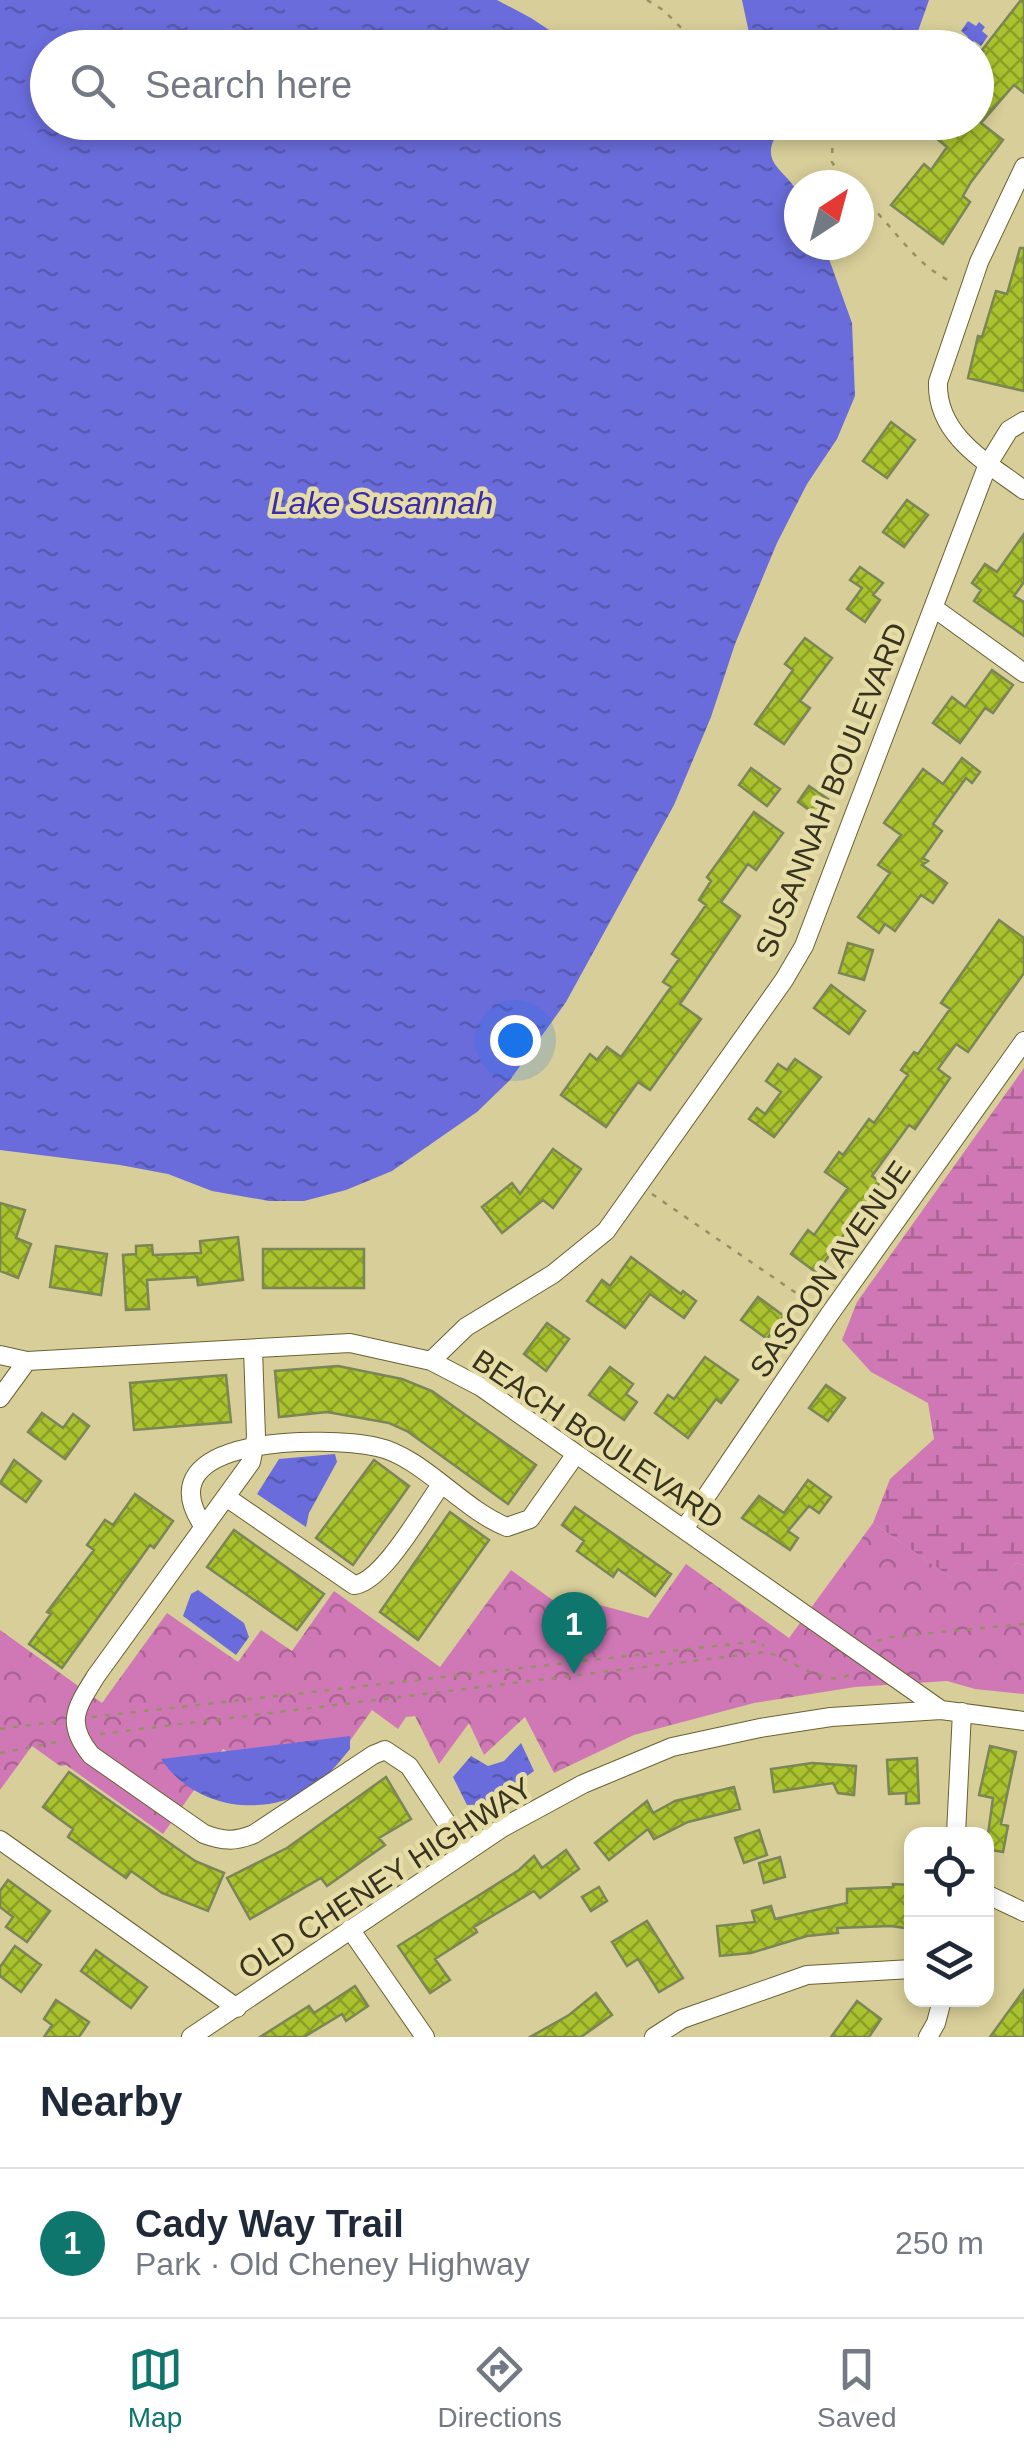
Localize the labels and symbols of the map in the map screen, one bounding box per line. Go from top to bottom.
north arrow [784,170,874,260]
water label: Lake Susannah [271,485,493,521]
street label: SUSANNAH BOULEVARD [749,618,913,962]
your location [490,1015,541,1066]
street label: SASOON AVENUE [743,1155,917,1383]
street label: BEACH BOULEVARD [467,1343,729,1535]
pin: 1 [542,1592,606,1674]
street label: OLD CHENEY HIGHWAY [232,1771,538,1985]

